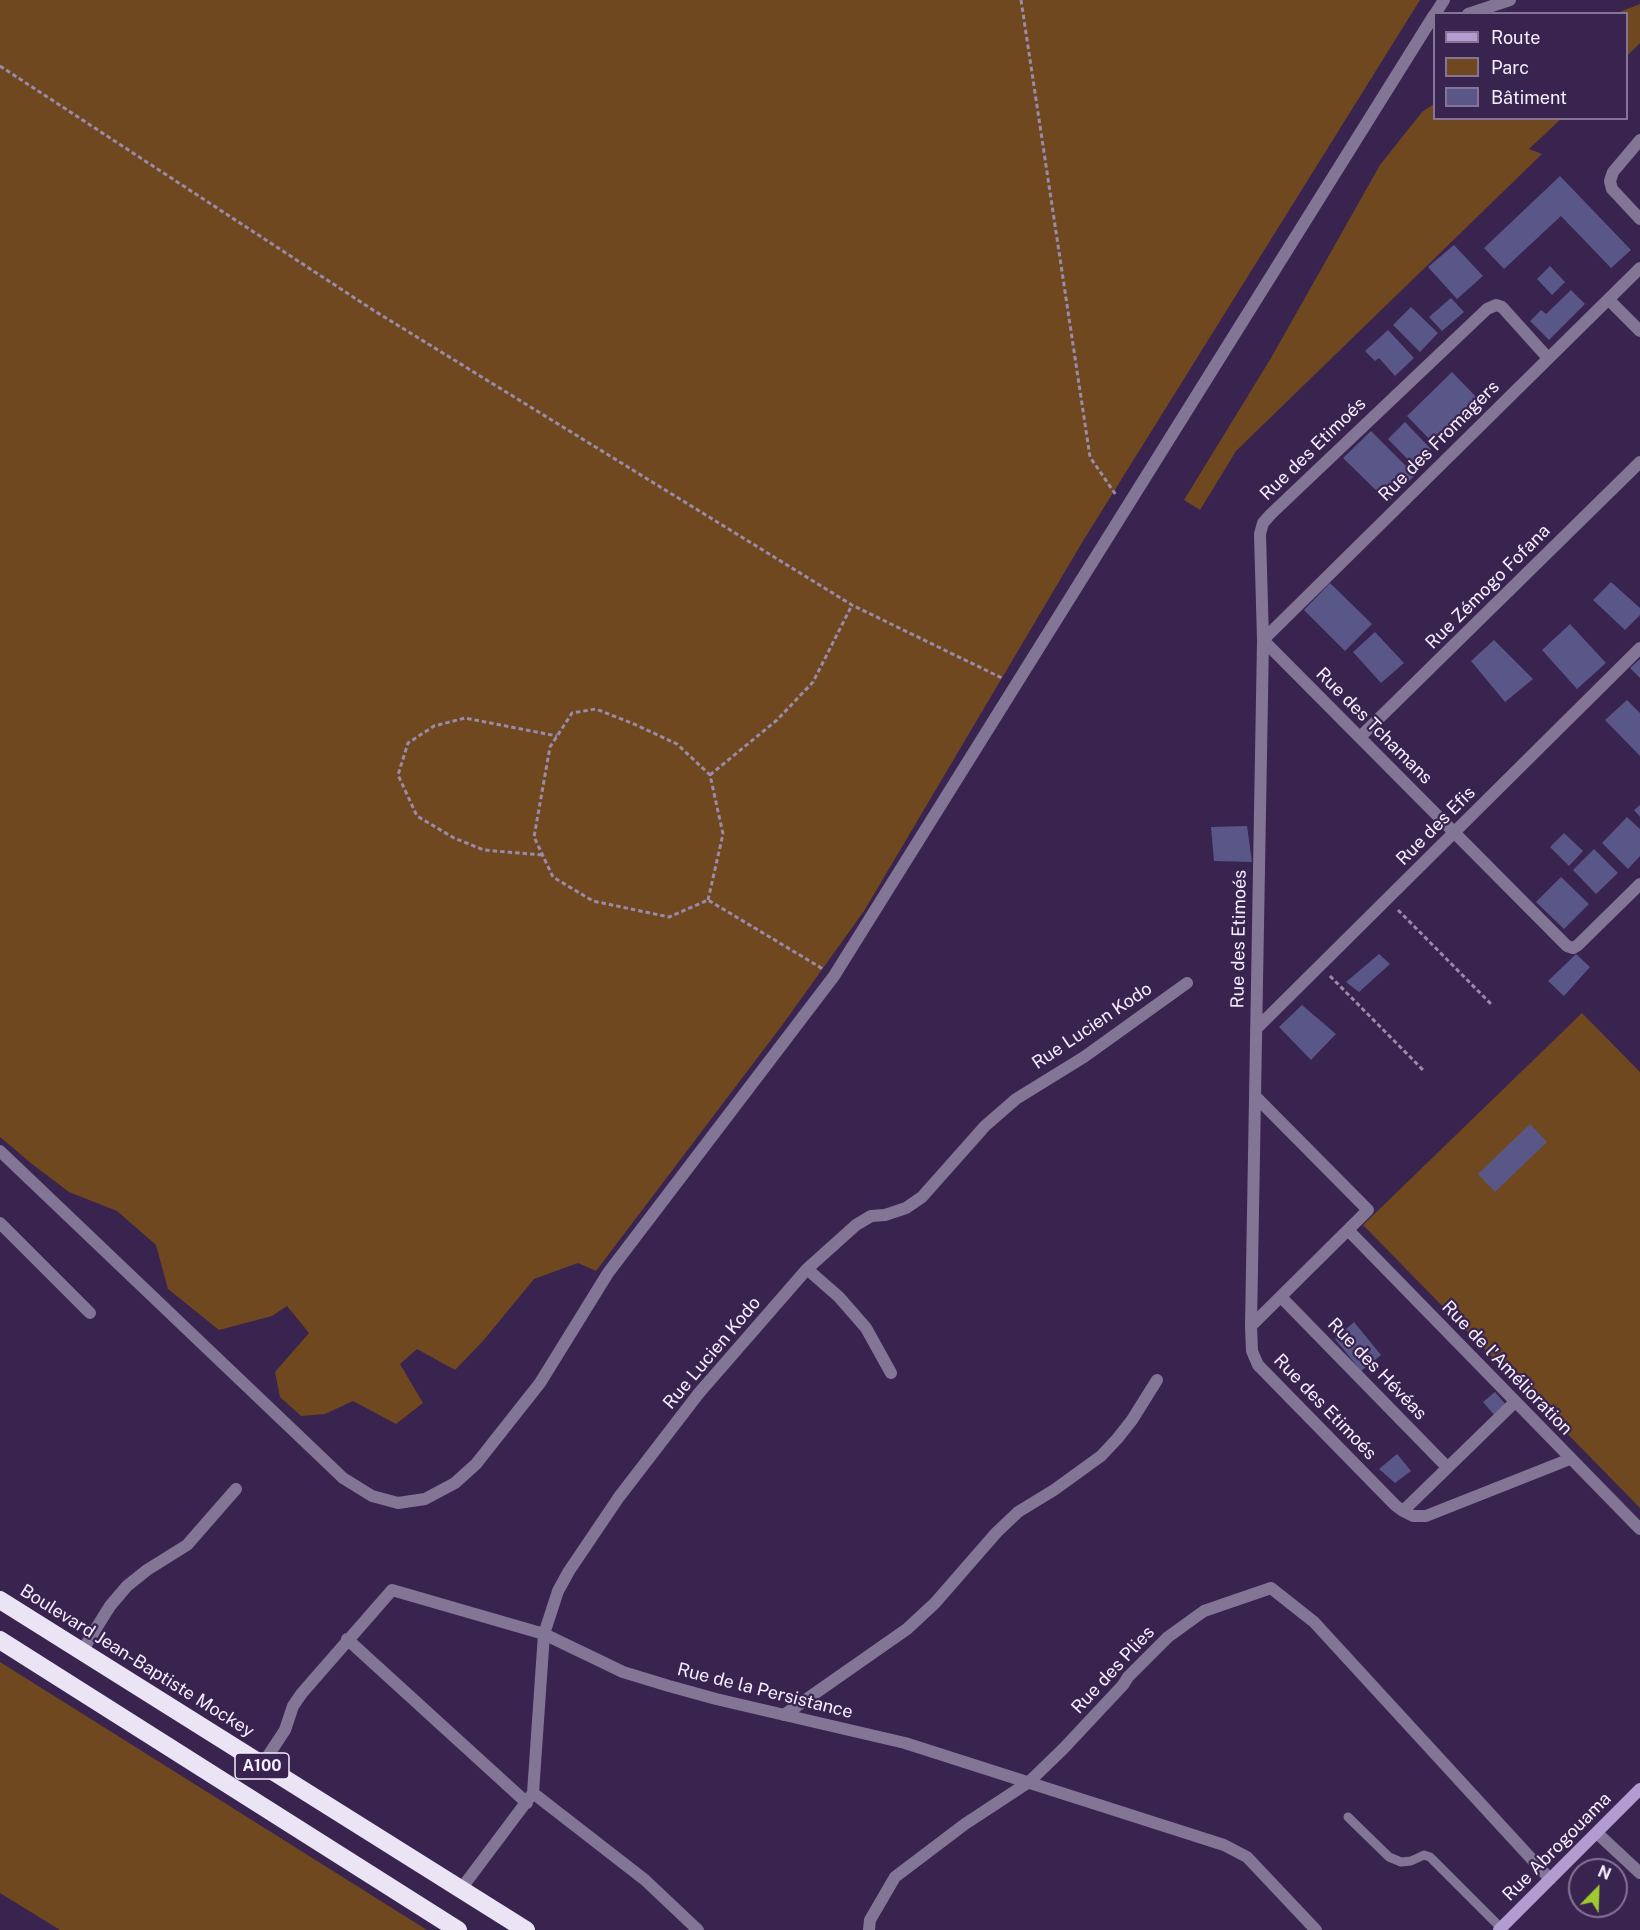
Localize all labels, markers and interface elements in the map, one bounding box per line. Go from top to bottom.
legend [1433,12,1628,120]
text: Route [1491,27,1540,48]
text: Parc [1491,57,1529,78]
text: Bâtiment [1491,87,1567,108]
street label: Rue des Fromagers [1374,376,1504,506]
street label: Rue des Etimoés [1256,393,1370,505]
street label: Rue Zémogo Fofana [1421,520,1555,654]
street label: Rue des Tchamans [1311,663,1437,789]
street label: Rue des Efis [1392,782,1480,870]
street label: Rue des Etimoés [1227,870,1251,1008]
street label: Rue Lucien Kodo [1028,978,1156,1074]
street label: Rue Lucien Kodo [659,1292,765,1414]
street label: Rue de l'Amélioration [1437,1296,1577,1440]
street label: Rue des Hévéas [1323,1314,1431,1424]
street label: Rue des Etimoés [1269,1350,1381,1464]
street label: Boulevard Jean-Baptiste Mockey [16,1580,258,1742]
street label: Rue des Plies [1067,1622,1159,1718]
street label: Rue de la Persistance [675,1659,855,1723]
road number: A100 [235,1753,289,1779]
street label: Rue Abrogouama [1498,1788,1616,1906]
north arrow [1568,1858,1628,1918]
text: N [1595,1862,1614,1884]

